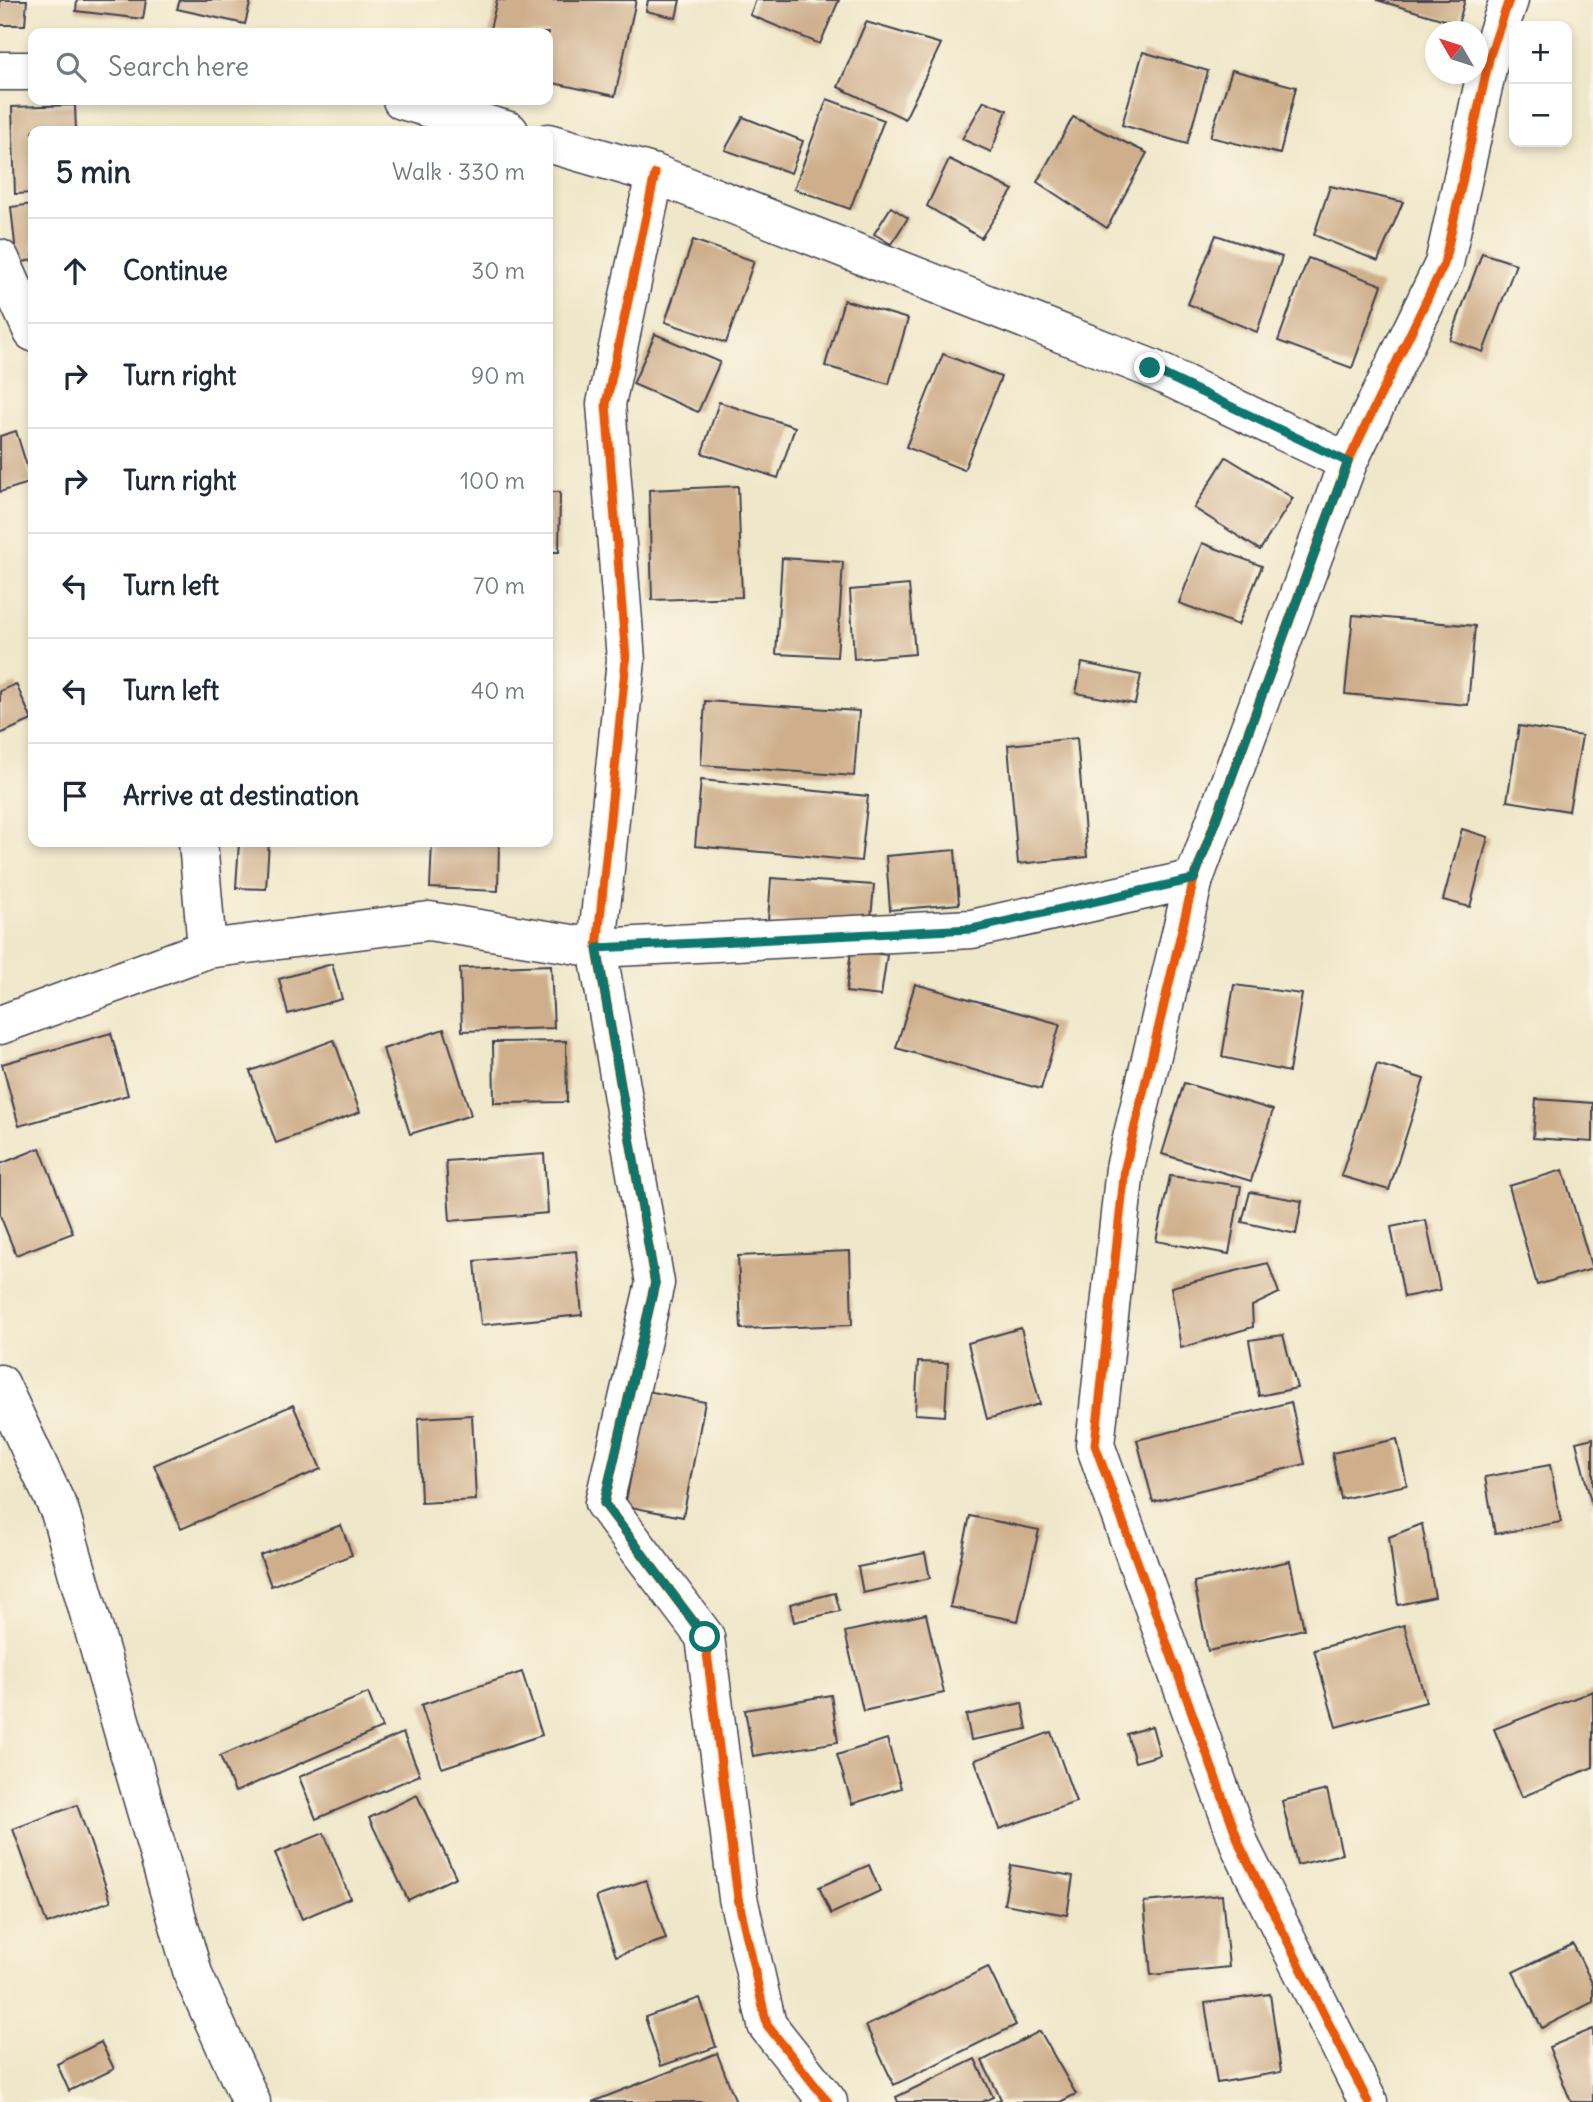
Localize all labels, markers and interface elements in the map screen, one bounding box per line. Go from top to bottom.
north arrow [1425,21,1488,84]
map controls [1509,21,1572,147]
button: + [1509,21,1572,84]
search box [28,28,553,105]
icon: search [52,48,90,86]
text: Search here [108,50,249,83]
button: − [1509,84,1572,147]
text: 5 min [56,153,131,191]
text: Walk · 330 m [392,157,525,186]
icon: ahead [56,252,94,290]
text: Continue [123,254,228,287]
text: 30 m [471,256,525,285]
route end [1134,352,1165,383]
icon: right [56,357,94,395]
text: Turn right [123,359,236,392]
text: 90 m [471,361,525,390]
icon: right [56,462,94,500]
text: Turn right [123,464,236,497]
text: 100 m [460,466,525,495]
icon: left [56,567,94,605]
text: Turn left [123,569,219,602]
text: 70 m [473,571,525,600]
icon: left [56,672,94,710]
text: Turn left [123,674,219,707]
text: 40 m [471,676,525,705]
icon: arrive [56,777,94,815]
text: Arrive at destination [123,779,359,812]
route start [689,1621,720,1652]

